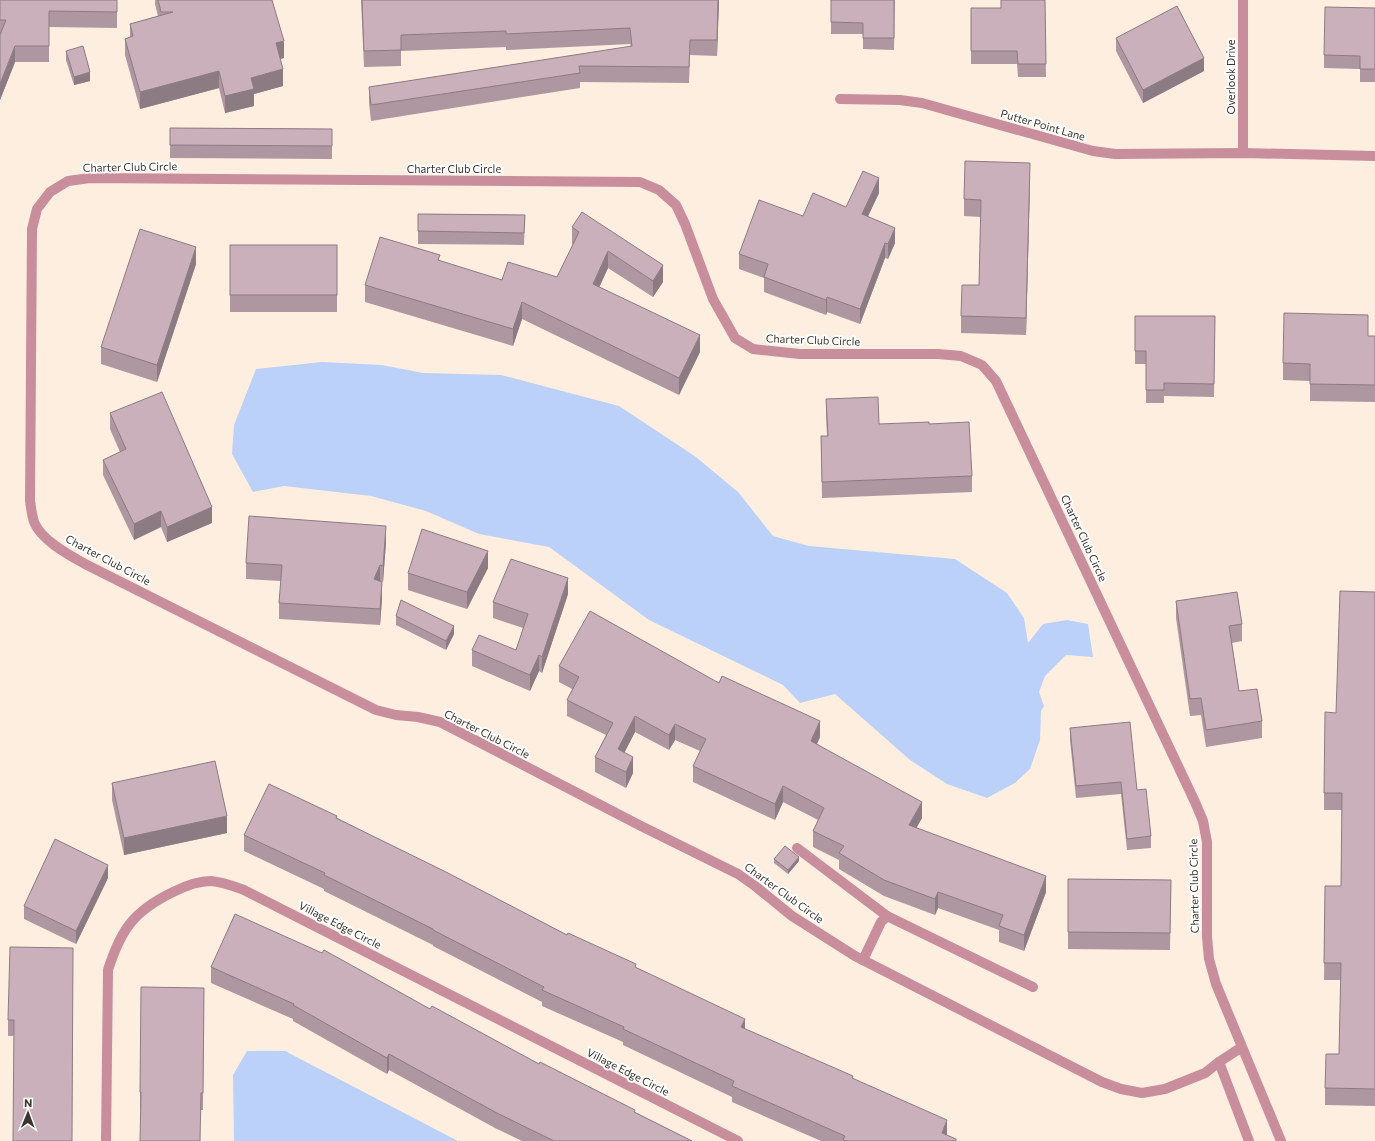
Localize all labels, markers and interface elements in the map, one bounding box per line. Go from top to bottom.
street label: Overlook Drive [1224,39,1237,115]
street label: Putter Point Lane [999,106,1087,143]
street label: Charter Club Circle [83,159,177,174]
street label: Charter Club Circle [407,162,501,175]
street label: Charter Club Circle [766,331,861,348]
street label: Charter Club Circle [1059,492,1110,583]
street label: Charter Club Circle [63,532,153,588]
street label: Charter Club Circle [442,706,532,761]
street label: Charter Club Circle [1186,839,1201,933]
street label: Charter Club Circle [742,860,826,926]
street label: Village Edge Circle [297,898,384,951]
street label: Village Edge Circle [585,1045,672,1098]
north arrow [8,1093,48,1133]
text: N [24,1096,32,1109]

